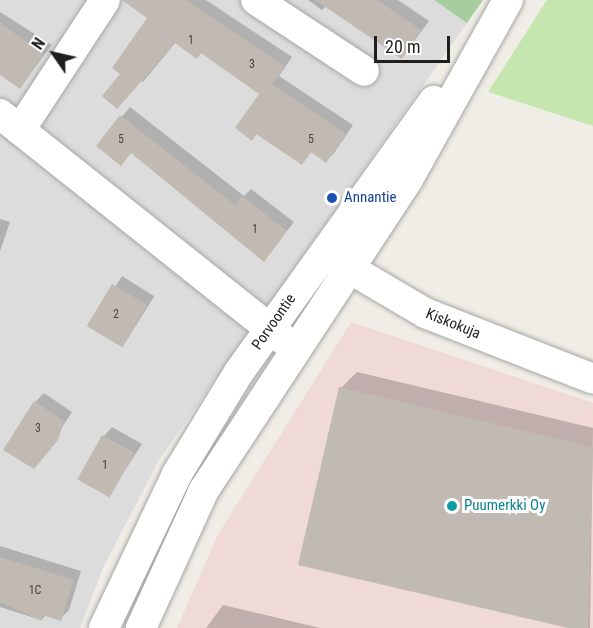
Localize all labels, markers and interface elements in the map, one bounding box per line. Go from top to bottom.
north arrow [24,24,84,84]
scale bar [377,24,454,62]
text: N [28,34,49,53]
house number: 1 [188,34,194,48]
text: 20 m [385,36,420,57]
house number: 3 [249,58,255,72]
house number: 5 [118,133,124,147]
house number: 5 [308,133,314,147]
place label: Annantie [344,189,397,207]
marker: Annantie [325,191,339,205]
house number: 1 [252,223,258,237]
street label: Porvoontie [248,291,300,353]
street label: Kiskokuja [423,305,483,343]
house number: 2 [113,308,119,322]
house number: 3 [35,422,41,436]
house number: 1 [102,459,108,473]
place label: Puumerkki Oy [464,497,545,515]
marker: Puumerkki Oy [445,499,459,513]
house number: 1C [29,584,41,598]

